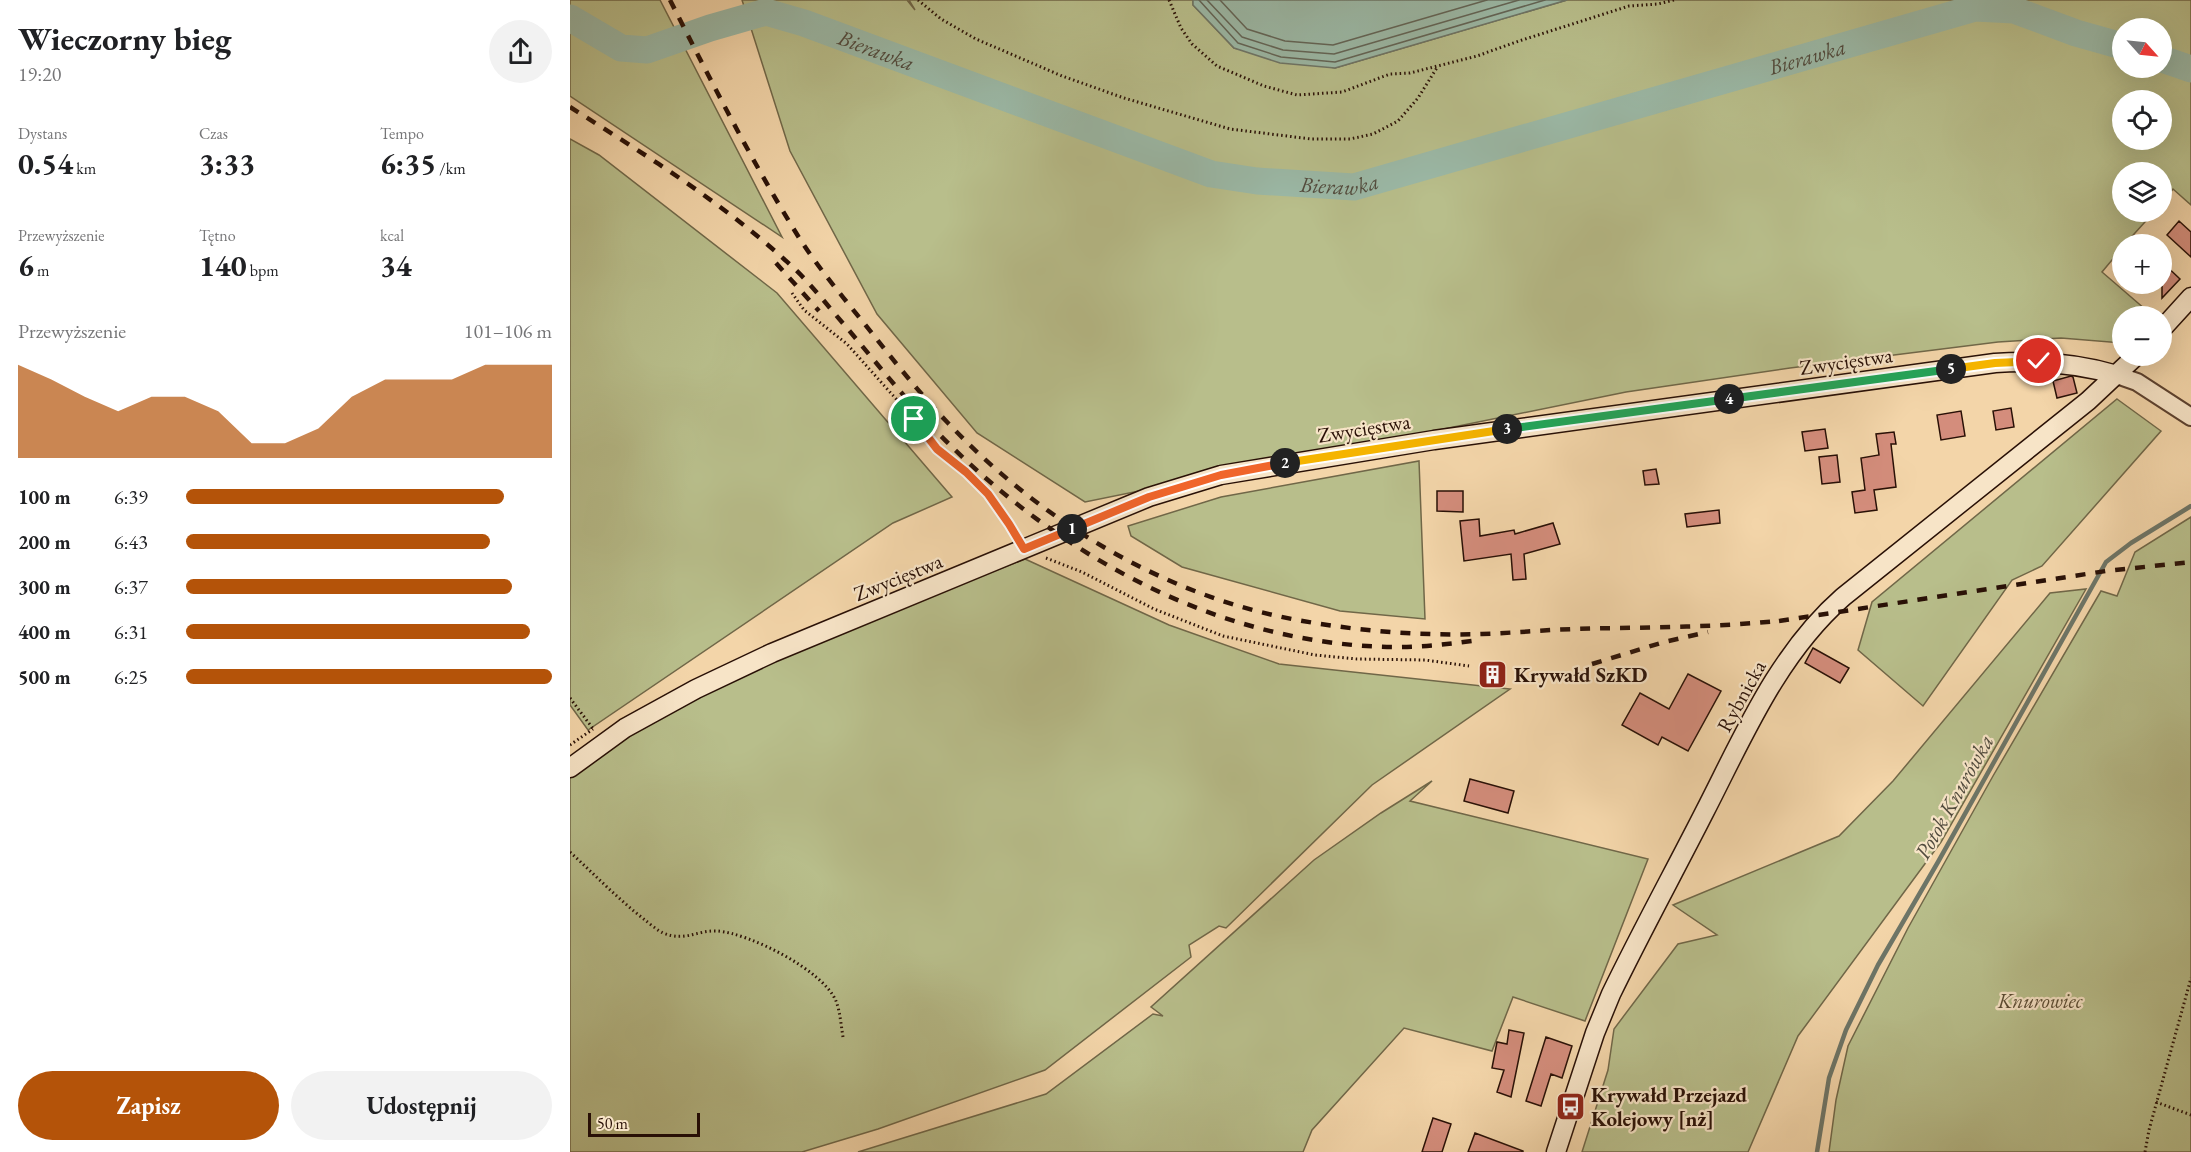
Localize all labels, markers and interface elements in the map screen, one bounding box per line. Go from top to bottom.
text: Wieczorny bieg [18,17,232,60]
north arrow [2112,18,2172,78]
map controls [2112,18,2172,366]
button: share [489,20,552,83]
water label: Bierawka [833,22,918,77]
water label: Bierawka [1764,32,1849,82]
text: 19:20 [18,61,61,87]
button: locate [2112,90,2172,150]
text: Dystans [18,123,67,144]
text: Czas [199,123,228,144]
text: Tempo [380,123,424,144]
text: 0.54 [18,144,73,183]
text: 3:33 [199,144,255,183]
text: 6:35 [380,144,436,183]
text: km [73,158,96,179]
text: /km [436,158,466,179]
button: layers [2112,162,2172,222]
water label: Bierawka [1298,166,1382,202]
text: Przewyższenie [18,225,105,246]
text: Tętno [199,225,236,246]
text: kcal [380,225,404,246]
button: + [2112,234,2172,294]
text: 6 [18,246,34,285]
text: 140 [199,246,247,285]
text: 34 [380,246,412,285]
text: m [34,260,50,281]
text: bpm [247,260,279,281]
button: − [2112,306,2172,366]
text: Przewyższenie [18,318,126,344]
text: 101–106 m [464,318,552,344]
pin [2013,335,2064,386]
street label: Zwycięstwa [1798,341,1895,381]
icon: check [2022,344,2055,377]
pin: 5 [1936,354,1966,384]
text: 5 [1947,358,1955,379]
pin: 4 [1714,384,1744,414]
text: 4 [1725,388,1733,409]
pin [888,393,939,444]
icon: arrive [897,402,930,435]
street label: Zwycięstwa [1316,407,1413,449]
pin: 3 [1492,414,1522,444]
text: 3 [1503,418,1511,439]
pin: 2 [1270,448,1300,478]
text: 2 [1281,452,1289,473]
text: 100 m [18,484,71,510]
text: 6:39 [114,484,148,510]
pin: 1 [1057,514,1087,544]
text: 1 [1068,518,1076,539]
text: 200 m [18,529,71,555]
text: 6:43 [114,529,148,555]
street label: Zwycięstwa [850,547,947,607]
text: 300 m [18,574,71,600]
text: 6:37 [114,574,148,600]
text: 400 m [18,619,71,645]
text: 6:31 [114,619,148,645]
street label: Rybnicka [1710,655,1772,737]
building icon: Krywałd SzKD [1477,658,1509,690]
place label: Krywałd SzKD [1514,661,1647,688]
text: 500 m [18,664,71,690]
text: 6:25 [114,664,148,690]
water label: Potok Knurówka [1908,729,2000,865]
park label: Knurowiec [1997,987,2083,1014]
button: Zapisz [18,1071,279,1140]
button: Udostępnij [291,1071,552,1140]
place label: Krywałd Przejazd Kolejowy [nż] [1591,1081,1748,1132]
bus stop icon: Krywałd Przejazd Kolejowy [nż] [1554,1090,1586,1122]
scale bar [588,1110,700,1138]
text: 50 m [597,1113,628,1134]

